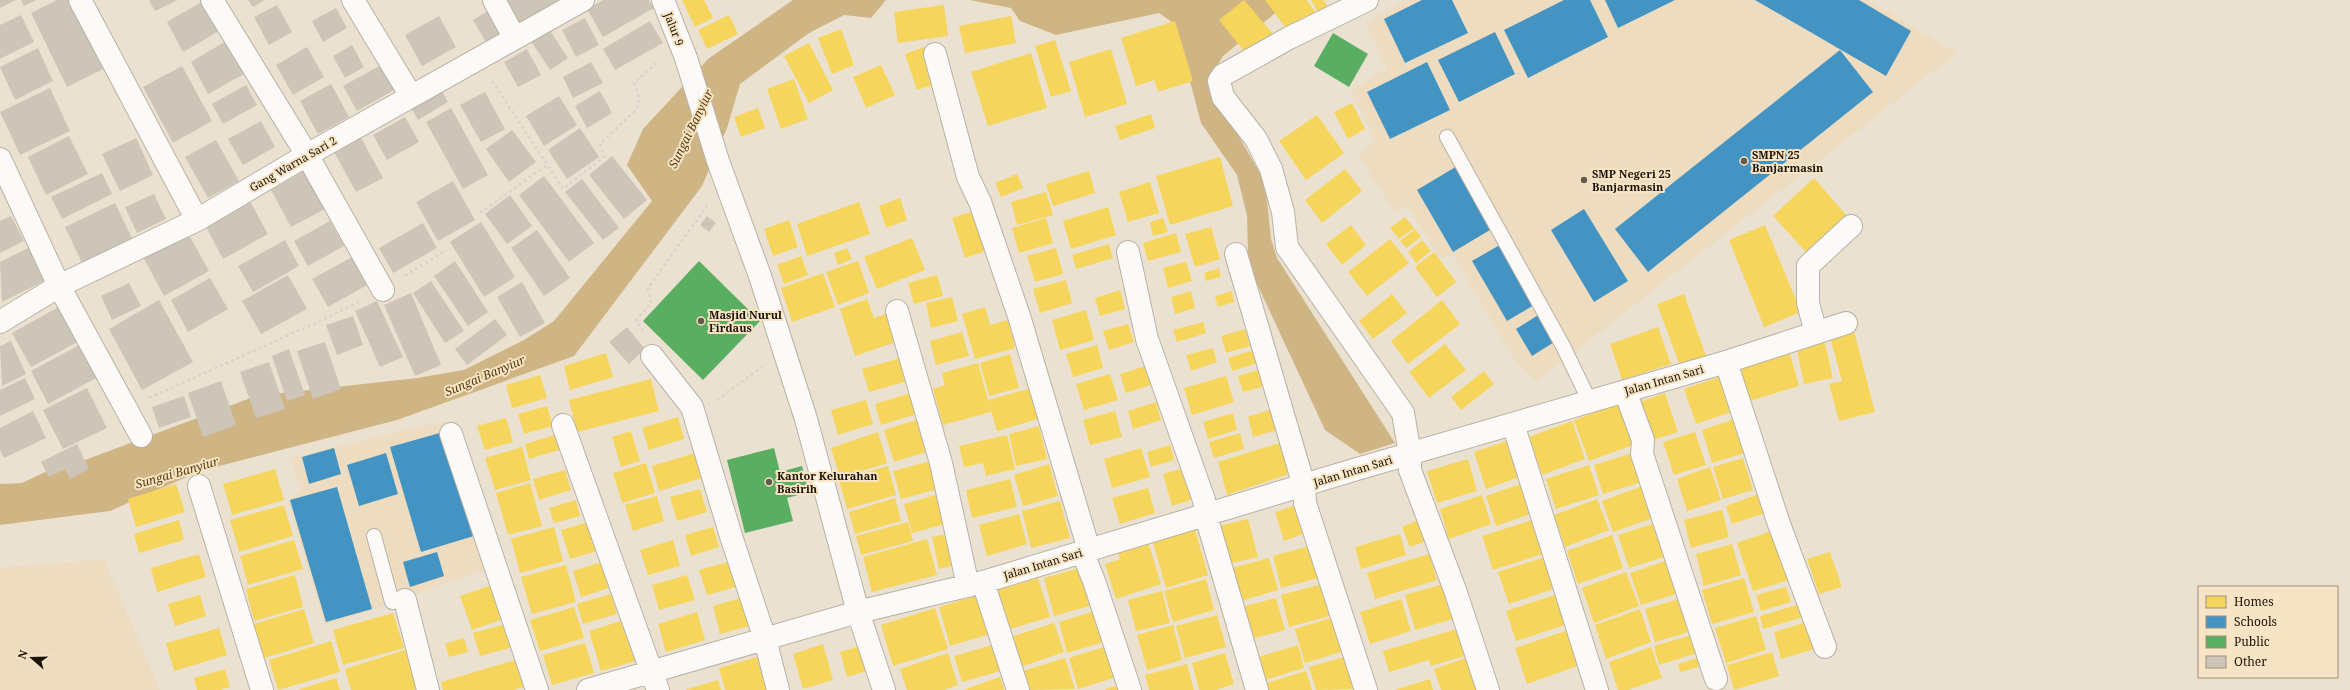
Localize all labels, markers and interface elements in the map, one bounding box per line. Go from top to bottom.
street label: Jalur 9 [661,9,688,48]
water label: Sungai Banyiur [664,86,717,171]
street label: Gang Warna Sari 2 [247,133,339,195]
place label: SMPN 25 Banjarmasin [1752,147,1824,175]
marker: SMPN 25 Banjarmasin [1739,156,1749,166]
place label: SMP Negeri 25 Banjarmasin [1592,166,1671,194]
marker: SMP Negeri 25 Banjarmasin [1579,175,1589,185]
place label: Masjid Nurul Firdaus [709,307,782,335]
marker: Masjid Nurul Firdaus [696,316,706,326]
water label: Sungai Banyiur [442,351,528,400]
street label: Jalan Intan Sari [1622,361,1706,398]
street label: Jalan Intan Sari [1311,451,1395,490]
water label: Sungai Banyiur [133,452,221,493]
place label: Kantor Kelurahan Basirih [777,468,878,496]
marker: Kantor Kelurahan Basirih [764,477,774,487]
street label: Jalan Intan Sari [1001,544,1085,583]
legend [2198,586,2338,678]
text: Homes [2234,593,2274,610]
text: Schools [2234,613,2277,630]
text: Public [2234,633,2270,650]
north arrow [12,638,52,678]
text: N [14,647,31,661]
text: Other [2234,653,2267,670]

